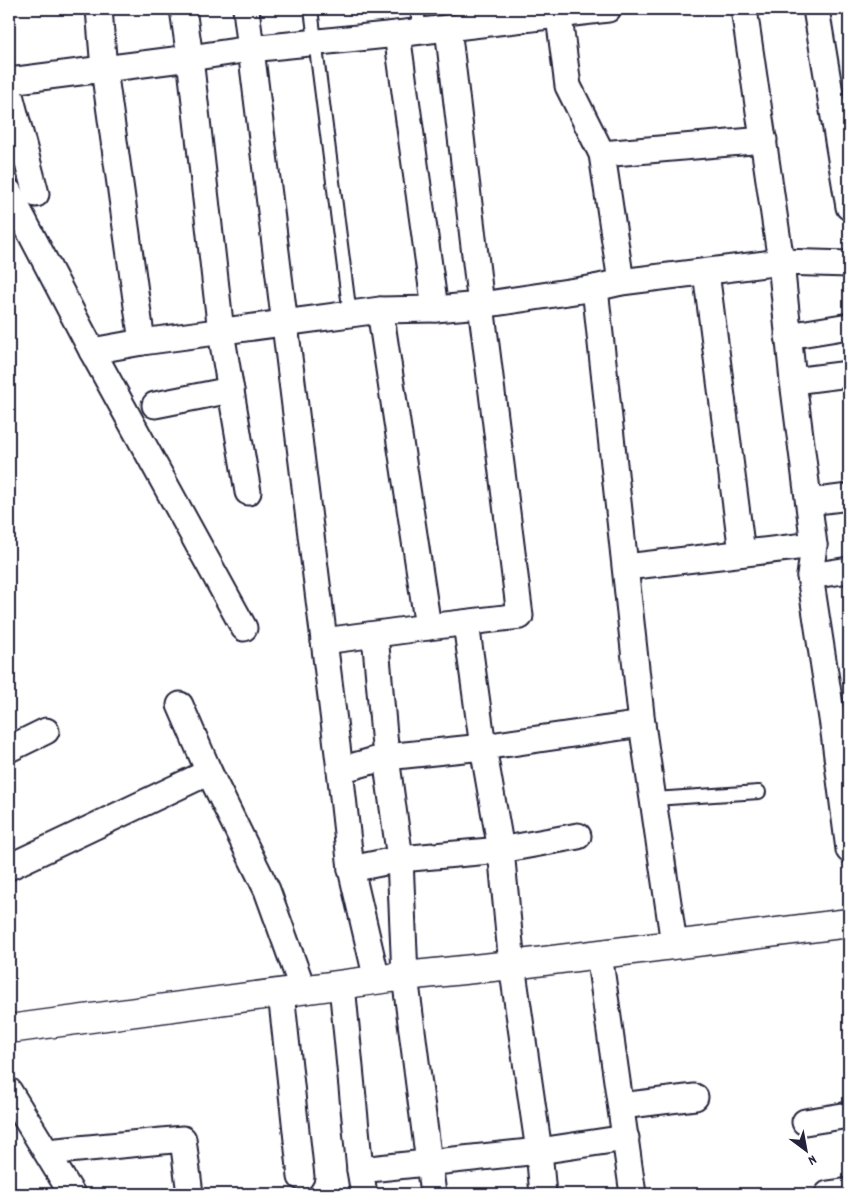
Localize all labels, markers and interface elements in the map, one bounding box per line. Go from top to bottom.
north arrow [780,1126,830,1176]
text: N [804,1149,820,1170]

